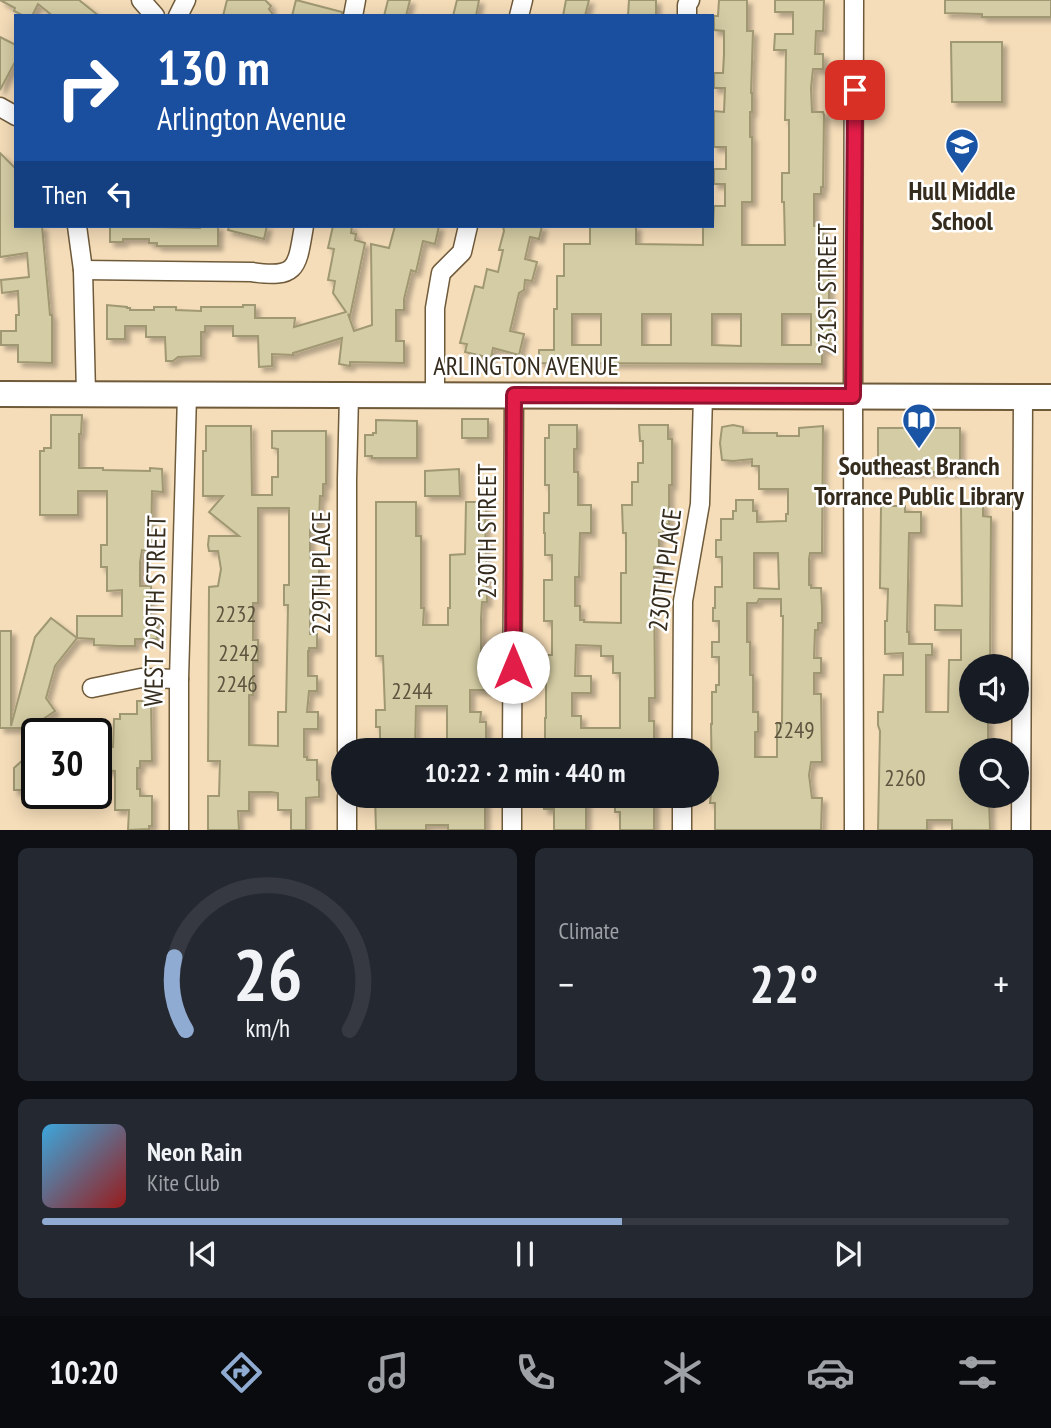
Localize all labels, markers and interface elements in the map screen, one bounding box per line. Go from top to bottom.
text: 130 m [157,35,270,99]
icon: right [42,42,133,133]
pin [825,60,885,120]
icon: arrive [836,71,874,109]
text: Arlington Avenue [157,97,346,139]
school or university icon: Hull Middle School [943,126,981,175]
place label: Hull Middle School [908,174,1016,237]
icon: left [101,175,139,213]
text: Then [42,178,87,211]
street label: 231ST STREET [810,223,843,355]
street label: ARLINGTON AVENUE [433,349,619,382]
library icon: Southeast Branch Torrance Public Library [900,401,938,450]
place label: Southeast Branch Torrance Public Library [814,449,1024,512]
street label: 230TH STREET [470,463,503,599]
street label: 230TH PLACE [641,507,688,633]
street label: 229TH PLACE [304,511,337,635]
street label: WEST 229TH STREET [136,515,173,707]
house number: 2232 [215,599,257,628]
position arrow [476,630,550,704]
house number: 2242 [218,638,260,667]
map controls [959,654,1029,808]
button: sound [959,654,1029,724]
house number: 2246 [216,669,258,698]
house number: 2244 [391,676,433,705]
house number: 2249 [773,715,815,744]
speed limit sign: 30 [21,718,112,809]
button: search [959,738,1029,808]
text: 10:22 · 2 min · 440 m [425,756,625,789]
house number: 2260 [884,763,926,792]
text: Climate [559,916,619,945]
text: 26 [232,927,302,1021]
text: 22° [749,950,818,1017]
text: − [559,959,574,1008]
text: + [993,959,1009,1008]
text: km/h [245,1012,289,1044]
text: Neon Rain [147,1135,242,1168]
text: Kite Club [147,1168,220,1197]
icon: previous [184,1235,222,1273]
icon: pause [506,1235,544,1273]
icon: next [829,1235,867,1273]
icon: directions [217,1348,266,1397]
icon: music [364,1348,413,1397]
icon: phone [511,1348,560,1397]
icon: climate [658,1348,707,1397]
icon: car [806,1348,855,1397]
icon: filters [953,1348,1002,1397]
text: 10:20 [49,1351,118,1393]

